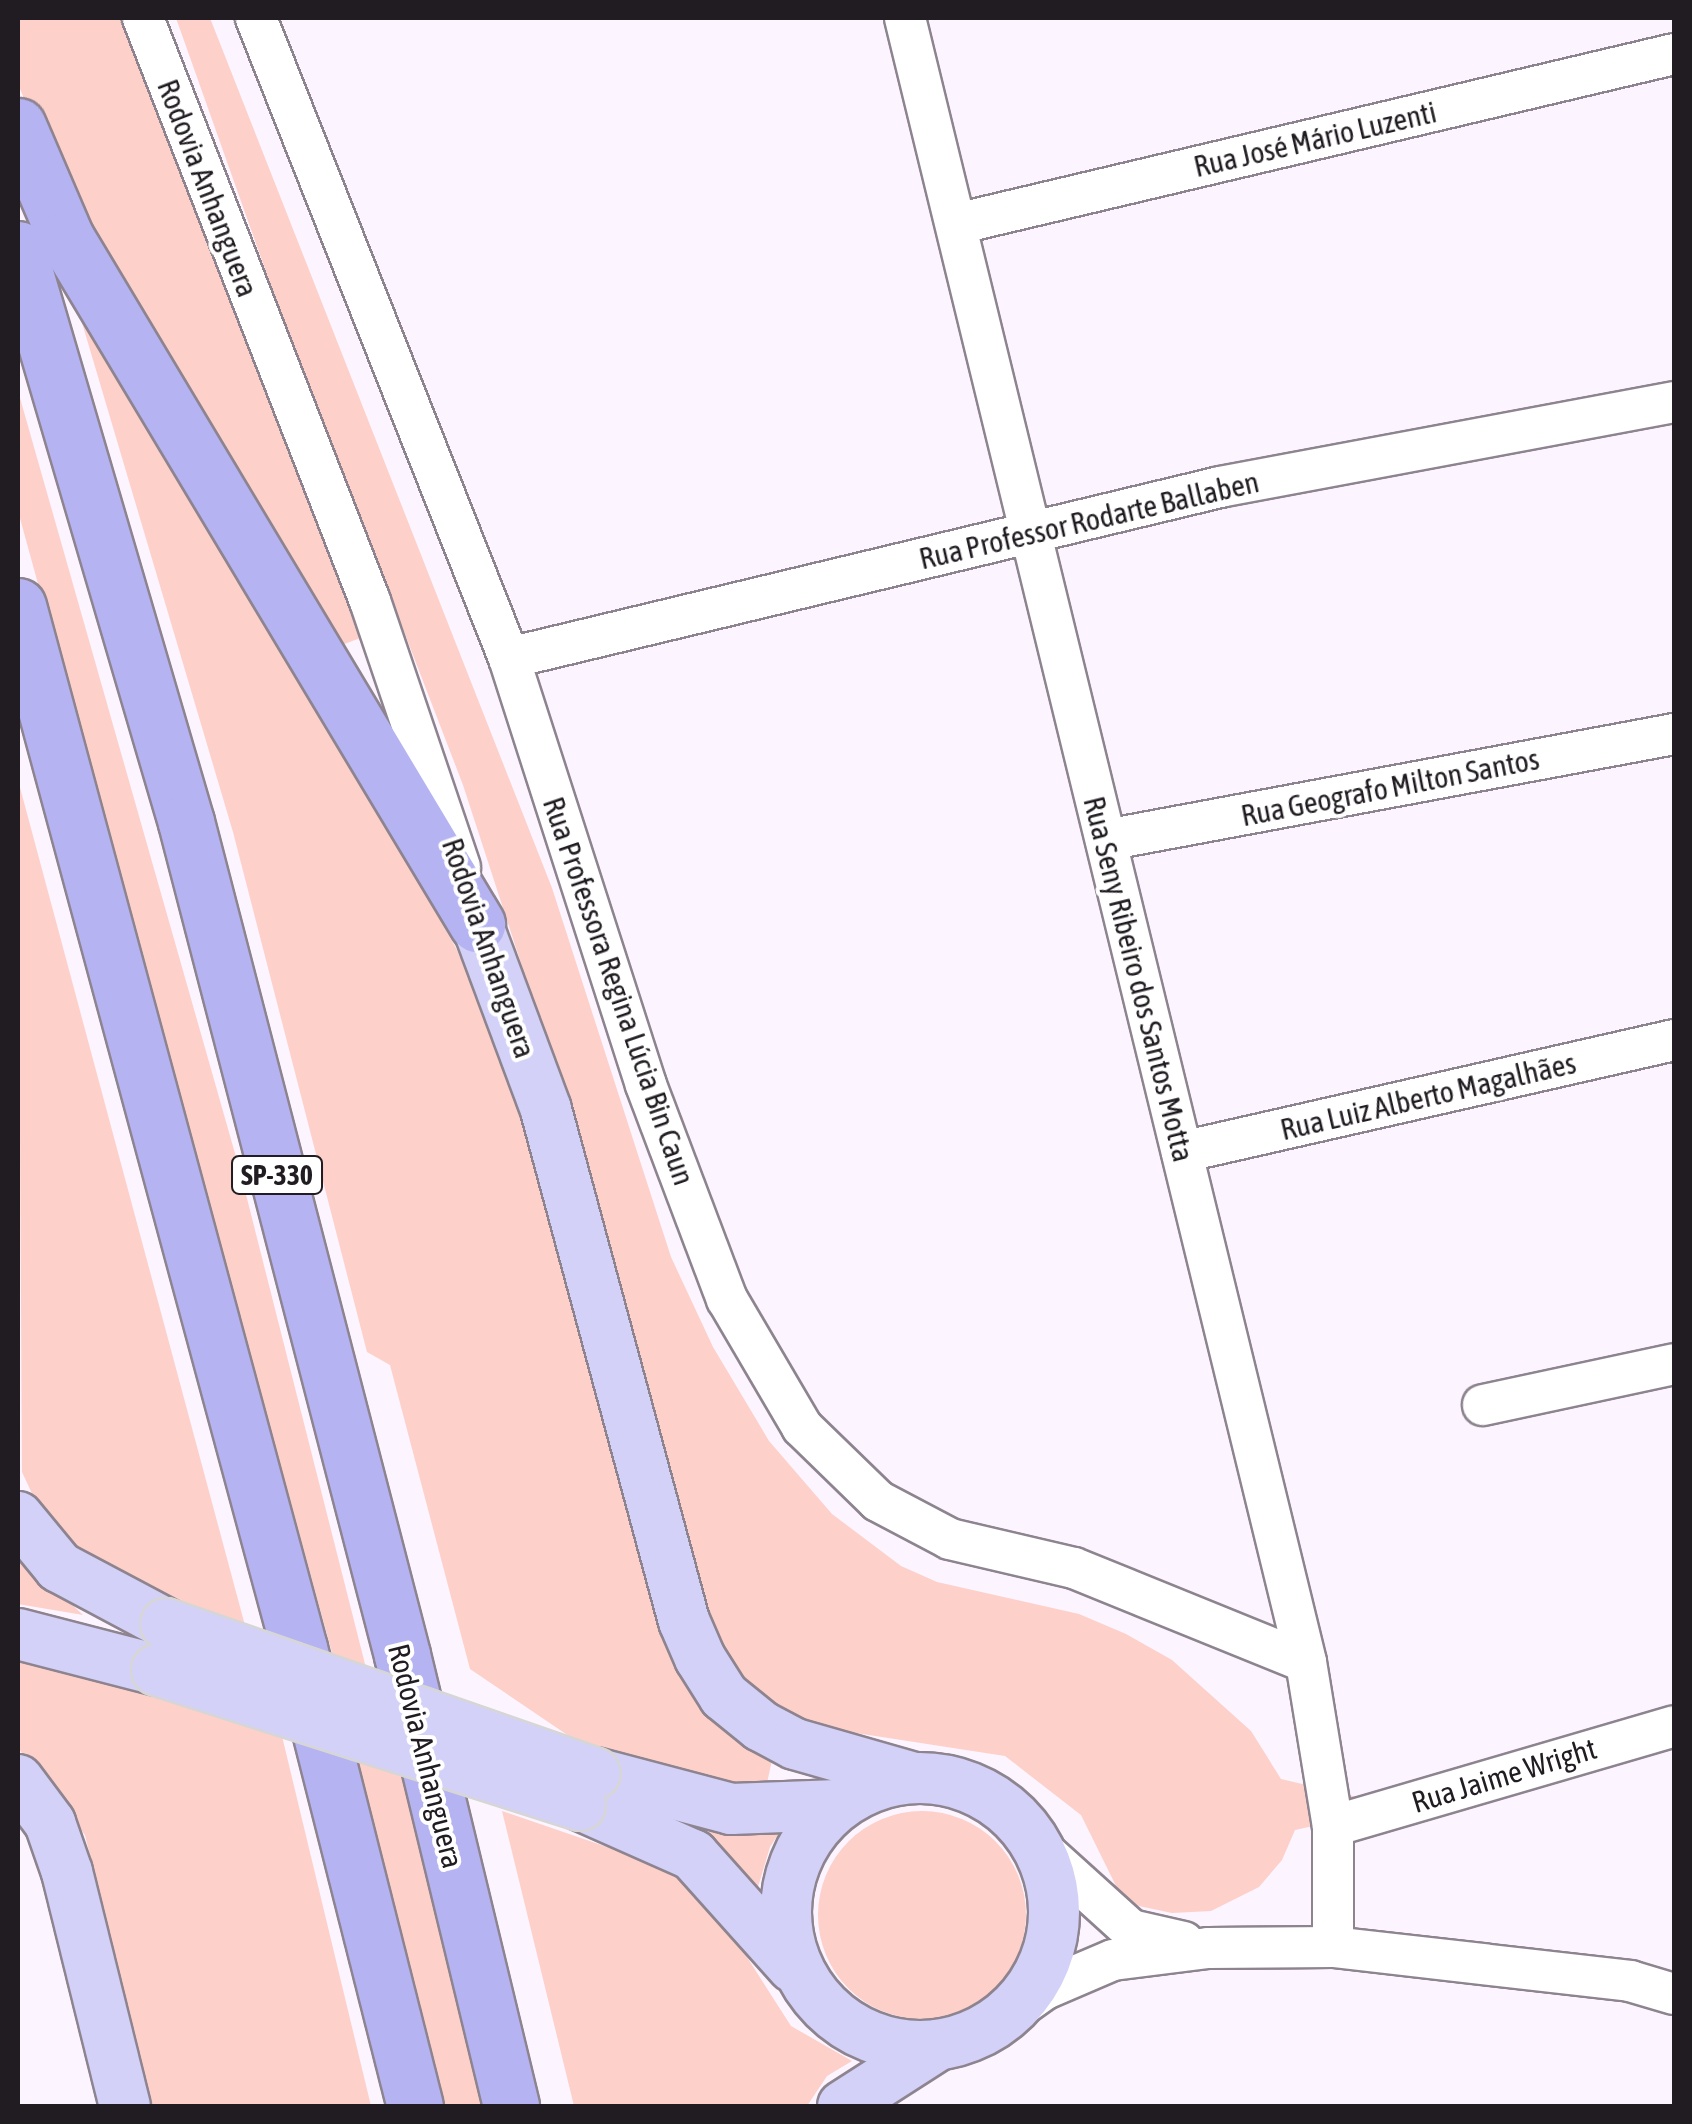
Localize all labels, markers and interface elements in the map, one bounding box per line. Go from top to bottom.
street label: Rodovia Anhanguera [150,74,266,302]
street label: Rua José Mário Luzenti [1190,94,1440,184]
street label: Rua Professor Rodarte Ballaben [916,463,1262,577]
street label: Rua Geografo Milton Santos [1238,740,1542,834]
street label: Rua Professora Regina Lúcia Bin Caun [536,792,702,1190]
street label: Rua Seny Ribeiro dos Santos Motta [1076,793,1202,1165]
street label: Rodovia Anhanguera [435,833,543,1063]
street label: Rua Luiz Alberto Magalhães [1277,1044,1579,1148]
road number: SP-330 [230,1152,324,1198]
street label: Rodovia Anhanguera [381,1640,471,1872]
street label: Rua Jaime Wright [1407,1730,1601,1820]

